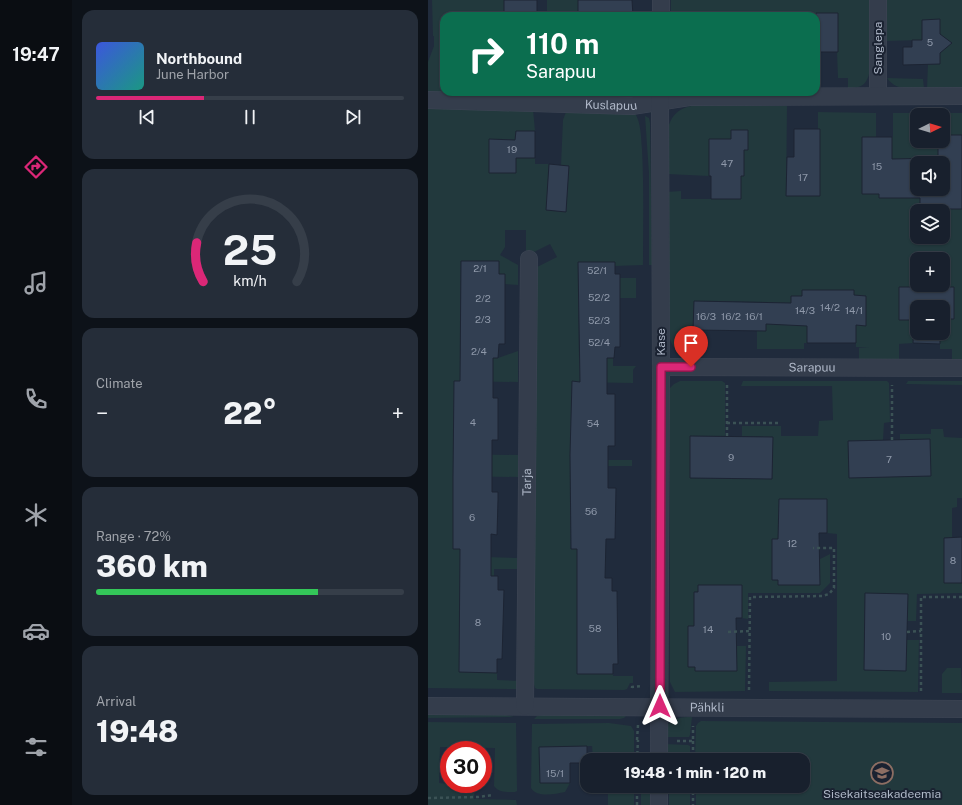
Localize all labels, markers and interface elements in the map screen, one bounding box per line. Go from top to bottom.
street label: Sanglepa [871,22,885,74]
text: 110 m [526,27,599,60]
icon: right [460,28,512,80]
house number: 5 [927,36,933,48]
text: 19:47 [12,44,60,65]
text: Northbound [156,50,242,67]
text: Sarapuu [526,61,596,82]
text: June Harbor [156,67,229,82]
street label: Kuslapuu [585,98,638,113]
icon: previous [136,106,158,128]
icon: pause [239,106,261,128]
icon: next [342,106,364,128]
north arrow [910,108,950,148]
map controls [910,108,950,340]
house number: 19 [507,143,517,155]
icon: directions [22,153,50,181]
button: sound [910,156,950,196]
house number: 47 [721,157,733,169]
house number: 15 [872,160,882,172]
house number: 17 [798,171,808,183]
button: layers [910,204,950,244]
text: 25 [223,224,277,273]
button: + [910,252,950,292]
house number: 2/1 [473,262,487,274]
house number: 52/1 [587,264,607,276]
icon: music [22,269,50,297]
text: km/h [233,271,267,288]
house number: 52/2 [588,291,610,303]
house number: 2/2 [475,292,491,304]
button: − [910,300,950,340]
house number: 14/2 [820,301,840,313]
house number: 14/3 [795,304,815,316]
house number: 14/1 [845,304,863,316]
house number: 16/3 [696,310,716,322]
house number: 16/2 [721,310,741,322]
house number: 16/1 [745,310,763,322]
house number: 2/3 [475,313,491,325]
house number: 52/3 [588,314,610,326]
pin [674,326,708,367]
street label: Kase [654,328,668,356]
icon: arrive [680,332,702,354]
house number: 52/4 [588,336,610,348]
house number: 2/4 [471,345,487,357]
street label: Sarapuu [789,360,835,375]
text: Climate [96,376,143,391]
icon: phone [22,385,50,413]
text: 22° [223,395,277,431]
text: − [96,400,108,426]
text: + [392,400,404,426]
house number: 4 [470,416,476,428]
house number: 54 [587,417,599,429]
house number: 9 [728,451,734,463]
house number: 7 [886,453,892,465]
street label: Tarja [520,468,534,496]
icon: climate [22,501,50,529]
house number: 56 [585,505,597,517]
house number: 6 [469,511,475,523]
text: Range · 72% [96,529,171,544]
house number: 12 [787,537,797,549]
text: 360 km [96,548,208,584]
house number: 8 [950,554,956,566]
house number: 8 [475,616,481,628]
icon: car [22,617,50,645]
house number: 58 [589,622,601,634]
house number: 14 [703,623,713,635]
house number: 10 [881,630,891,642]
position arrow [639,685,681,727]
text: Arrival [96,694,136,709]
street label: Pähkli [690,700,724,715]
text: 19:48 [96,713,179,749]
icon: filters [22,733,50,761]
speed limit sign: 30 [440,741,492,793]
school or university icon: Sisekaitseakadeemia [869,760,895,786]
text: 19:48 · 1 min · 120 m [624,764,766,781]
house number: 15/1 [546,767,564,779]
place label: Sisekaitseakadeemia [823,787,941,801]

